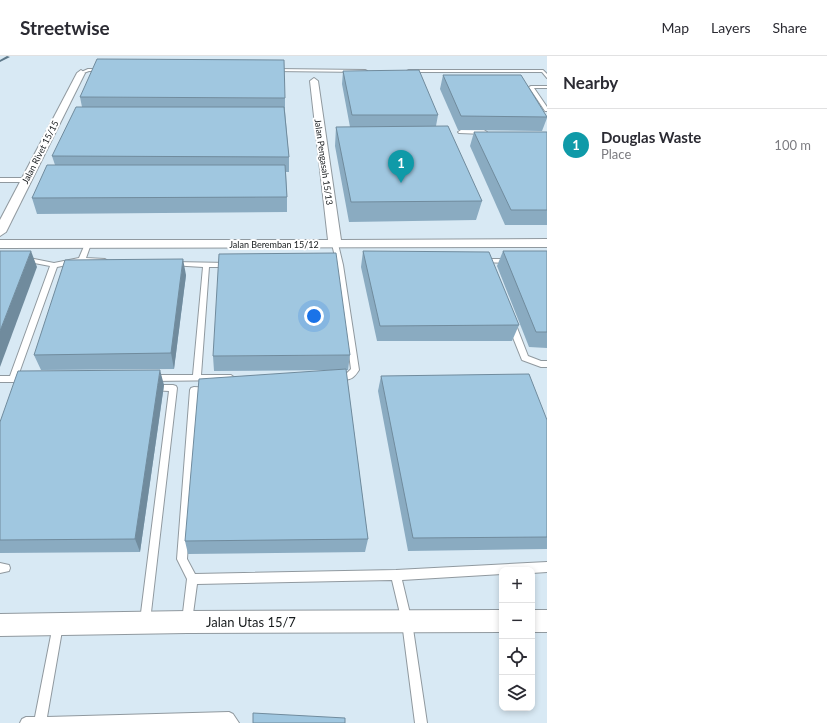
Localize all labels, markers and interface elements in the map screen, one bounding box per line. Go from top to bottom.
text: Streetwise [20,16,110,39]
text: Map [661,19,689,36]
text: Layers [711,19,751,36]
text: Share [773,19,807,36]
text: Nearby [563,72,618,93]
street label: Jalan Pengasah 15/13 [313,118,335,206]
street label: Jalan Rivet 15/15 [19,119,61,185]
text: Douglas Waste [601,128,701,146]
text: 1 [572,137,580,153]
text: 100 m [774,137,811,153]
text: Place [601,146,631,162]
pin: 1 [388,150,414,183]
street label: Jalan Beremban 15/12 [229,239,319,250]
your location [304,306,324,326]
map controls [499,567,535,711]
button: + [499,567,535,603]
button: − [499,603,535,639]
street label: Jalan Utas 15/7 [206,614,296,630]
button: locate [499,639,535,675]
button: layers [499,675,535,711]

